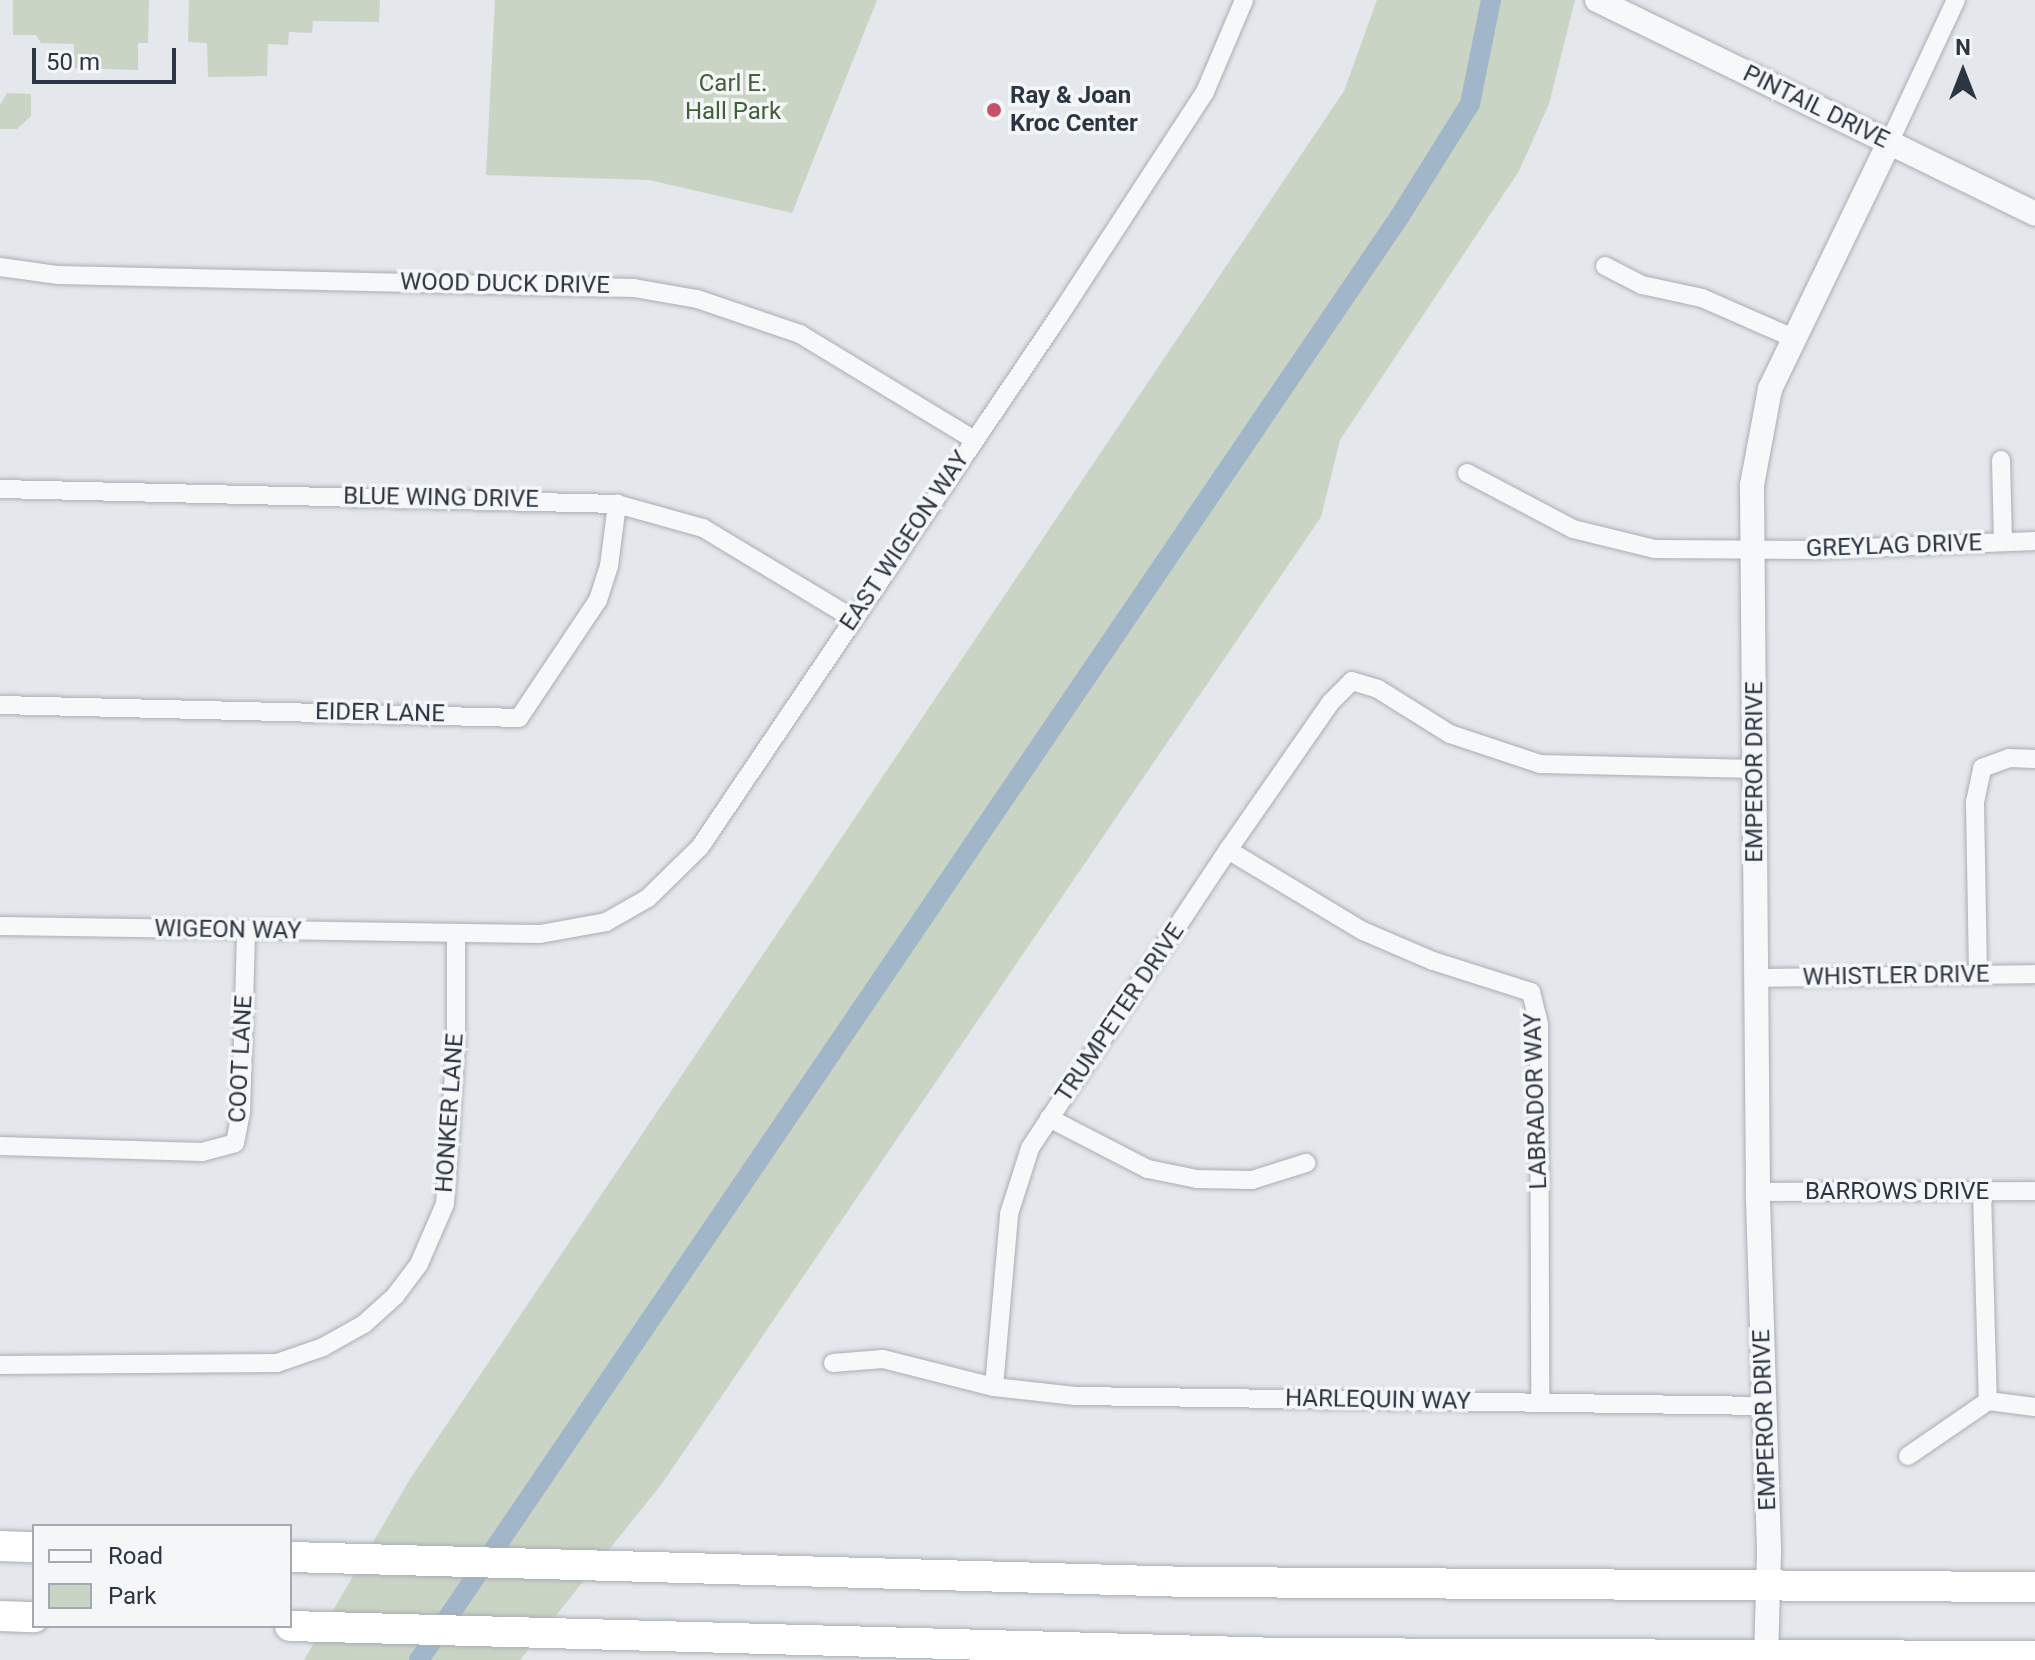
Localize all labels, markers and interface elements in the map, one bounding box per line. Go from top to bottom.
scale bar [36,32,180,82]
north arrow [1923,32,2003,112]
text: N [1955,35,1971,60]
text: 50 m [46,48,100,76]
street label: PINTAIL DRIVE [1738,59,1894,155]
park label: Carl E. Hall Park [685,70,781,126]
place label: Ray & Joan Kroc Center [1010,82,1138,138]
marker: Ray & Joan Kroc Center [985,101,1003,119]
street label: WOOD DUCK DRIVE [400,268,610,300]
street label: EAST WIGEON WAY [834,445,976,637]
street label: BLUE WING DRIVE [343,482,539,514]
street label: GREYLAG DRIVE [1805,529,1983,563]
street label: EMPEROR DRIVE [1741,681,1769,863]
street label: EIDER LANE [315,697,445,729]
street label: WIGEON WAY [154,914,302,946]
street label: TRUMPETER DRIVE [1050,918,1190,1108]
street label: WHISTLER DRIVE [1802,960,1990,992]
street label: COOT LANE [223,994,259,1124]
street label: LABRADOR WAY [1519,1012,1553,1190]
street label: HONKER LANE [430,1032,470,1194]
street label: BARROWS DRIVE [1805,1178,1989,1206]
street label: EMPEROR DRIVE [1747,1329,1783,1511]
street label: HARLEQUIN WAY [1285,1384,1471,1416]
legend [32,1524,292,1628]
text: Road [108,1542,163,1570]
text: Park [108,1582,156,1610]

